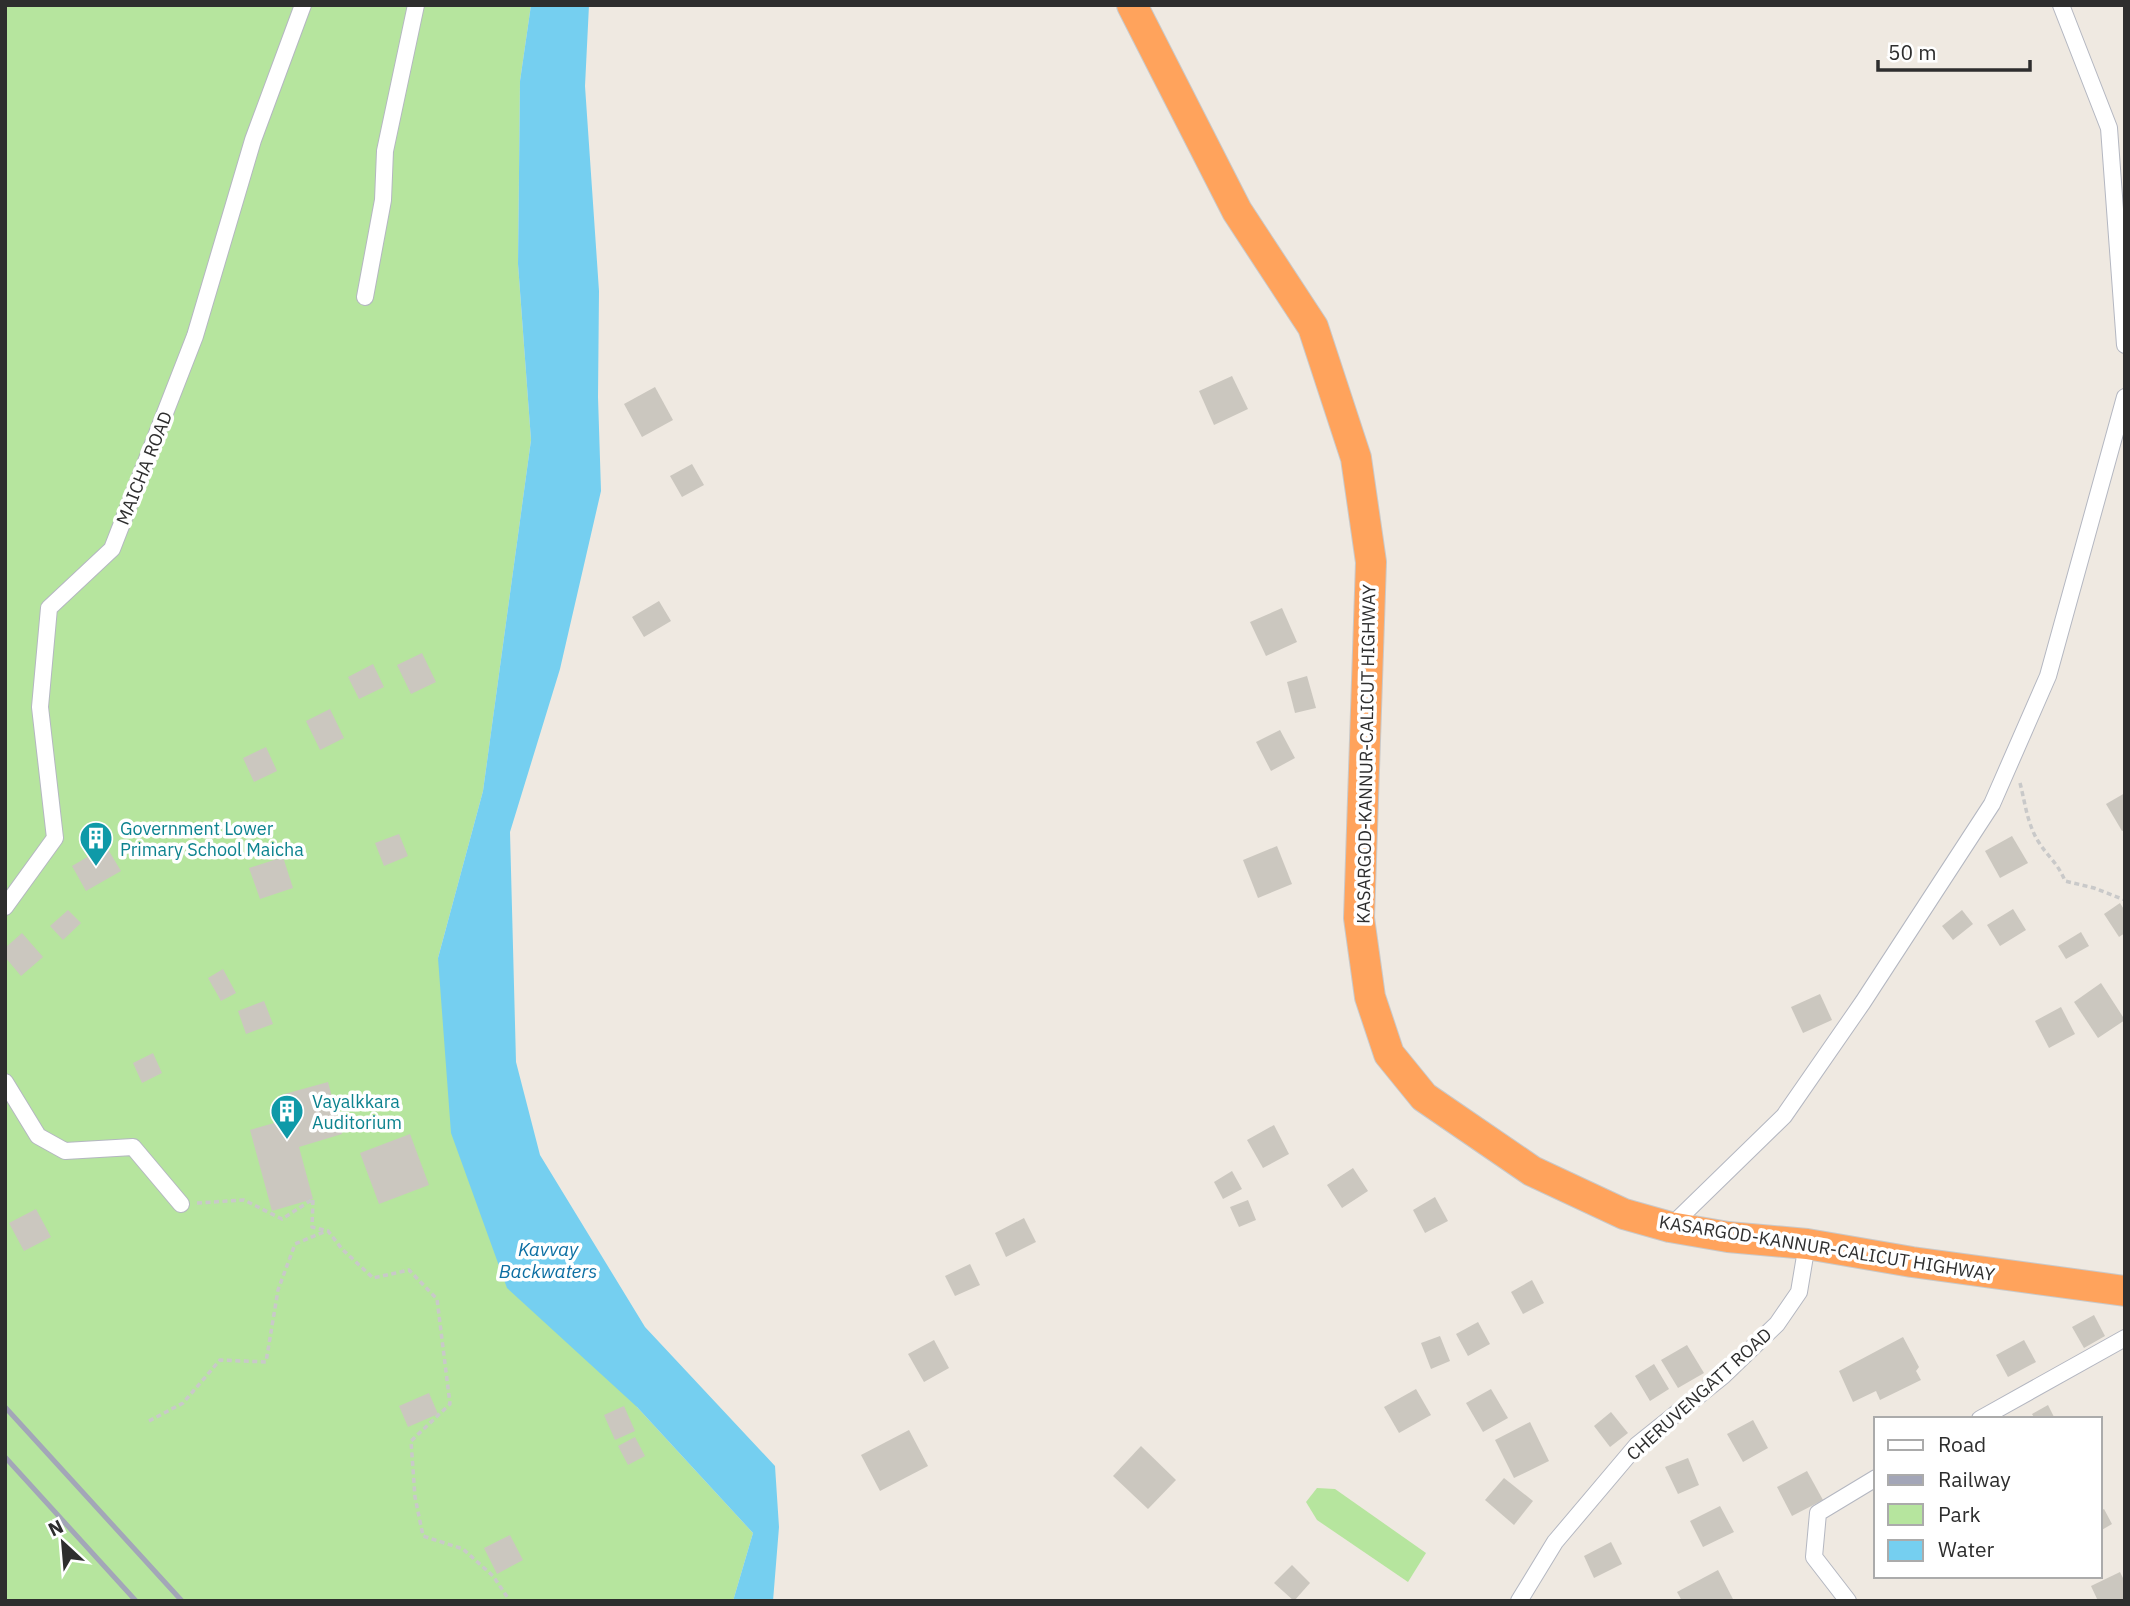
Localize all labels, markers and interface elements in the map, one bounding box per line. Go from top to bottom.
scale bar [1878,28,2030,72]
text: 50 m [1888,38,1937,66]
street label: MAICHA ROAD [111,408,177,528]
street label: KASARGOD-KANNUR-CALICUT HIGHWAY [1352,584,1380,924]
place label: Government Lower Primary School Maicha [120,817,304,861]
building icon: Government Lower Primary School Maicha [77,819,115,868]
place label: Vayalkkara Auditorium [312,1090,402,1134]
building icon: Vayalkkara Auditorium [268,1092,306,1141]
street label: KASARGOD-KANNUR-CALICUT HIGHWAY [1657,1210,1997,1286]
water label: Kavvay Backwaters [499,1237,597,1283]
street label: CHERUVENGATT ROAD [1622,1323,1776,1465]
legend [1874,1417,2102,1578]
text: Road [1938,1430,1986,1458]
text: Railway [1938,1465,2011,1493]
text: Park [1938,1500,1981,1528]
north arrow [28,1508,98,1578]
text: N [44,1514,67,1542]
text: Water [1938,1535,1995,1563]

